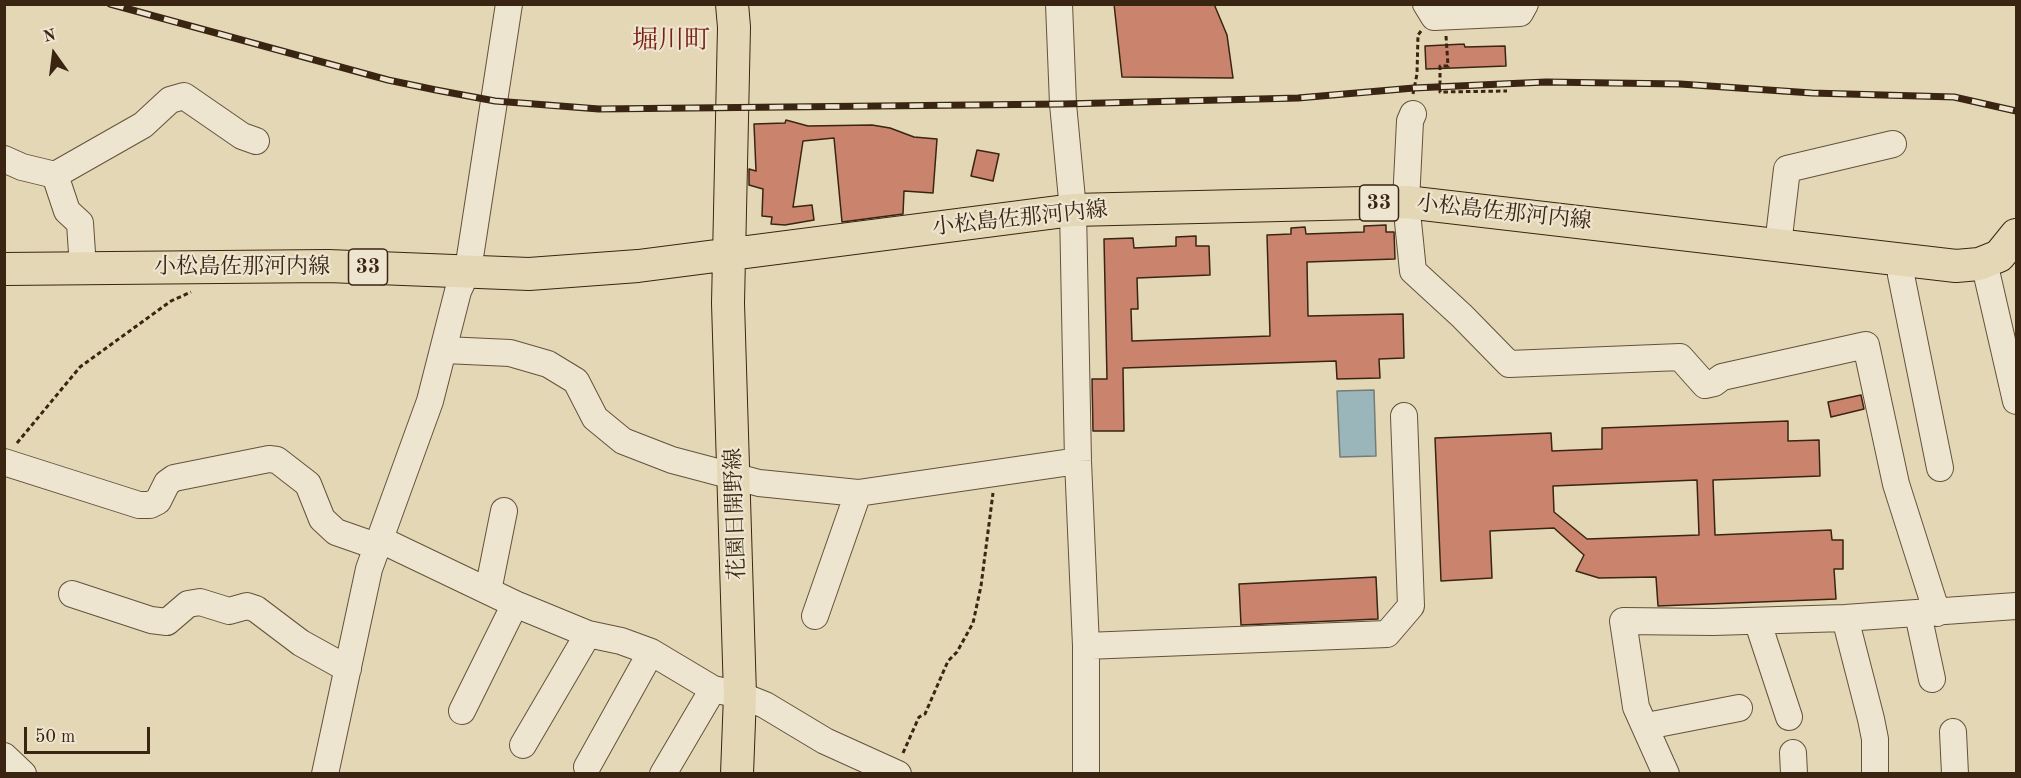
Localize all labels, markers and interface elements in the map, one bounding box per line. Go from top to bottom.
north arrow [24,24,84,84]
district label: 堀川町 [632,25,710,57]
text: N [42,27,58,46]
road number: 33 [1360,185,1398,221]
street label: 小松島佐那河内線 [1415,191,1593,235]
street label: 小松島佐那河内線 [931,197,1109,241]
road number: 33 [348,249,388,285]
street label: 小松島佐那河内線 [154,254,330,280]
street label: 花園日開野線 [721,448,751,580]
scale bar [27,715,153,753]
text: 50 m [35,728,75,746]

